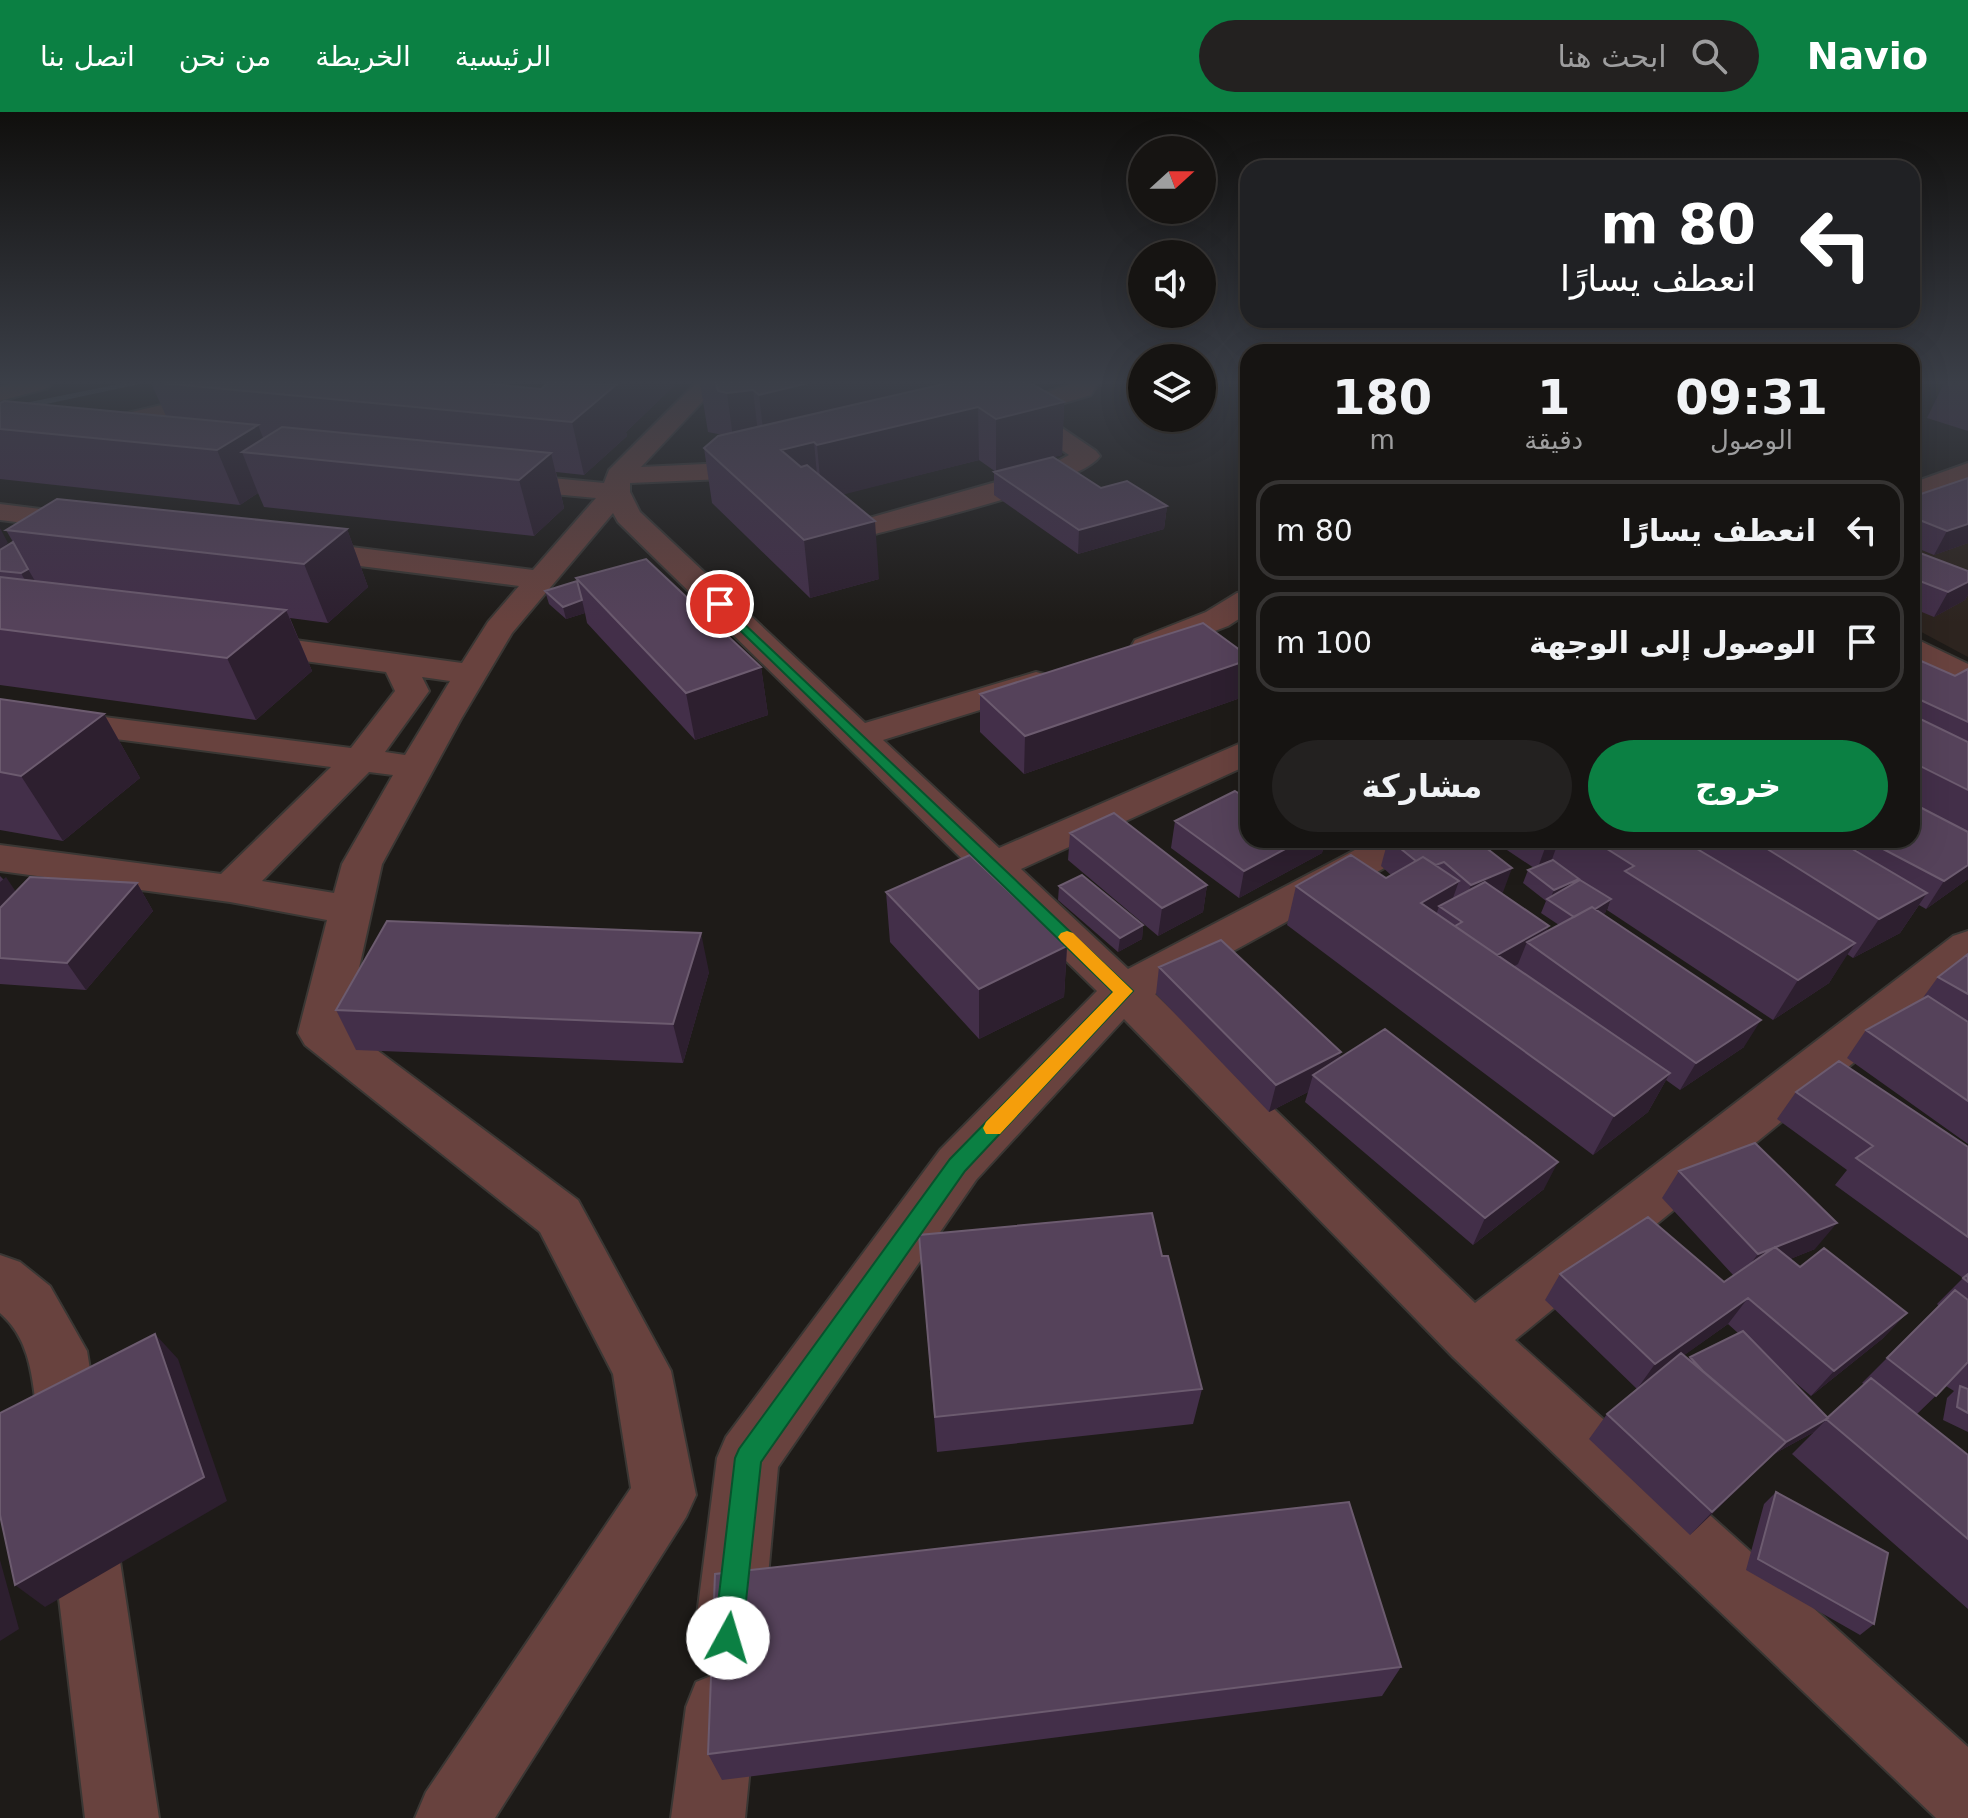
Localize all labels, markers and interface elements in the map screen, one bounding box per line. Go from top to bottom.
search box [1199,20,1759,92]
icon: search [1687,34,1731,78]
text: Navio [1807,34,1928,78]
text: ابحث هنا [1558,39,1667,74]
text: اتصل بنا [40,40,135,73]
text: من نحن [179,40,271,73]
text: الخريطة [315,40,411,73]
text: الرئيسية [455,40,551,73]
north arrow [1128,136,1216,224]
map controls [1128,136,1216,432]
text: 80 m [1600,191,1756,256]
icon: left [1784,192,1888,296]
button: sound [1128,240,1216,328]
text: انعطف يسارًا [1560,258,1756,299]
button: layers [1128,344,1216,432]
text: 180 [1332,369,1432,425]
text: 1 [1537,369,1570,425]
text: 09:31 [1675,369,1828,425]
text: m [1369,425,1395,455]
text: دقيقة [1524,425,1583,455]
text: الوصول [1710,425,1793,455]
icon: left [1840,508,1884,552]
text: 80 m [1276,513,1353,548]
text: انعطف يسارًا [1622,513,1816,548]
pin [686,570,754,638]
icon: arrive [698,582,742,626]
icon: arrive [1840,620,1884,664]
text: 100 m [1276,625,1372,660]
text: الوصول إلى الوجهة [1529,625,1816,660]
button: مشاركة [1272,740,1572,832]
button: خروج [1588,740,1888,832]
position arrow [686,1596,770,1680]

